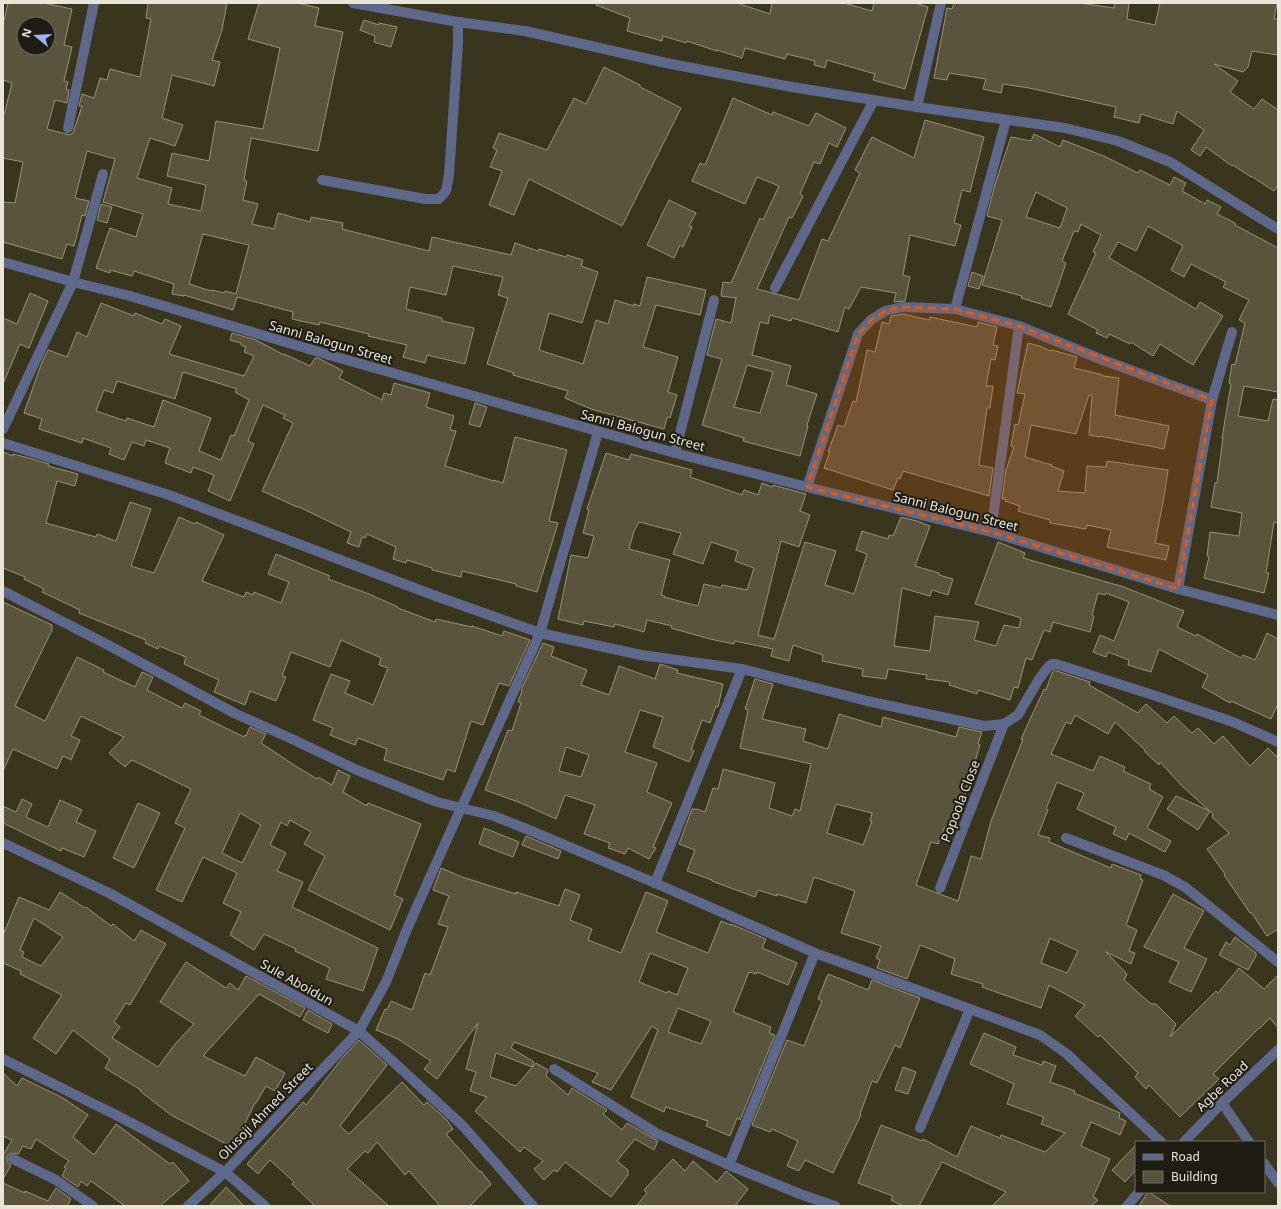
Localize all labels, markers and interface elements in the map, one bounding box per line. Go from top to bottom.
north arrow [16,16,56,56]
text: N [17,26,35,39]
street label: Sanni Balogun Street [267,316,395,368]
street label: Sanni Balogun Street [579,405,707,455]
street label: Sanni Balogun Street [892,487,1021,535]
street label: Popoola Close [936,757,984,845]
street label: Sule Aboidun [257,955,337,1009]
street label: Agbe Road [1192,1057,1252,1115]
street label: Olusoji Ahmed Street [214,1058,317,1164]
legend [1135,1141,1265,1193]
text: Road [1171,1148,1200,1165]
text: Building [1171,1168,1218,1185]

